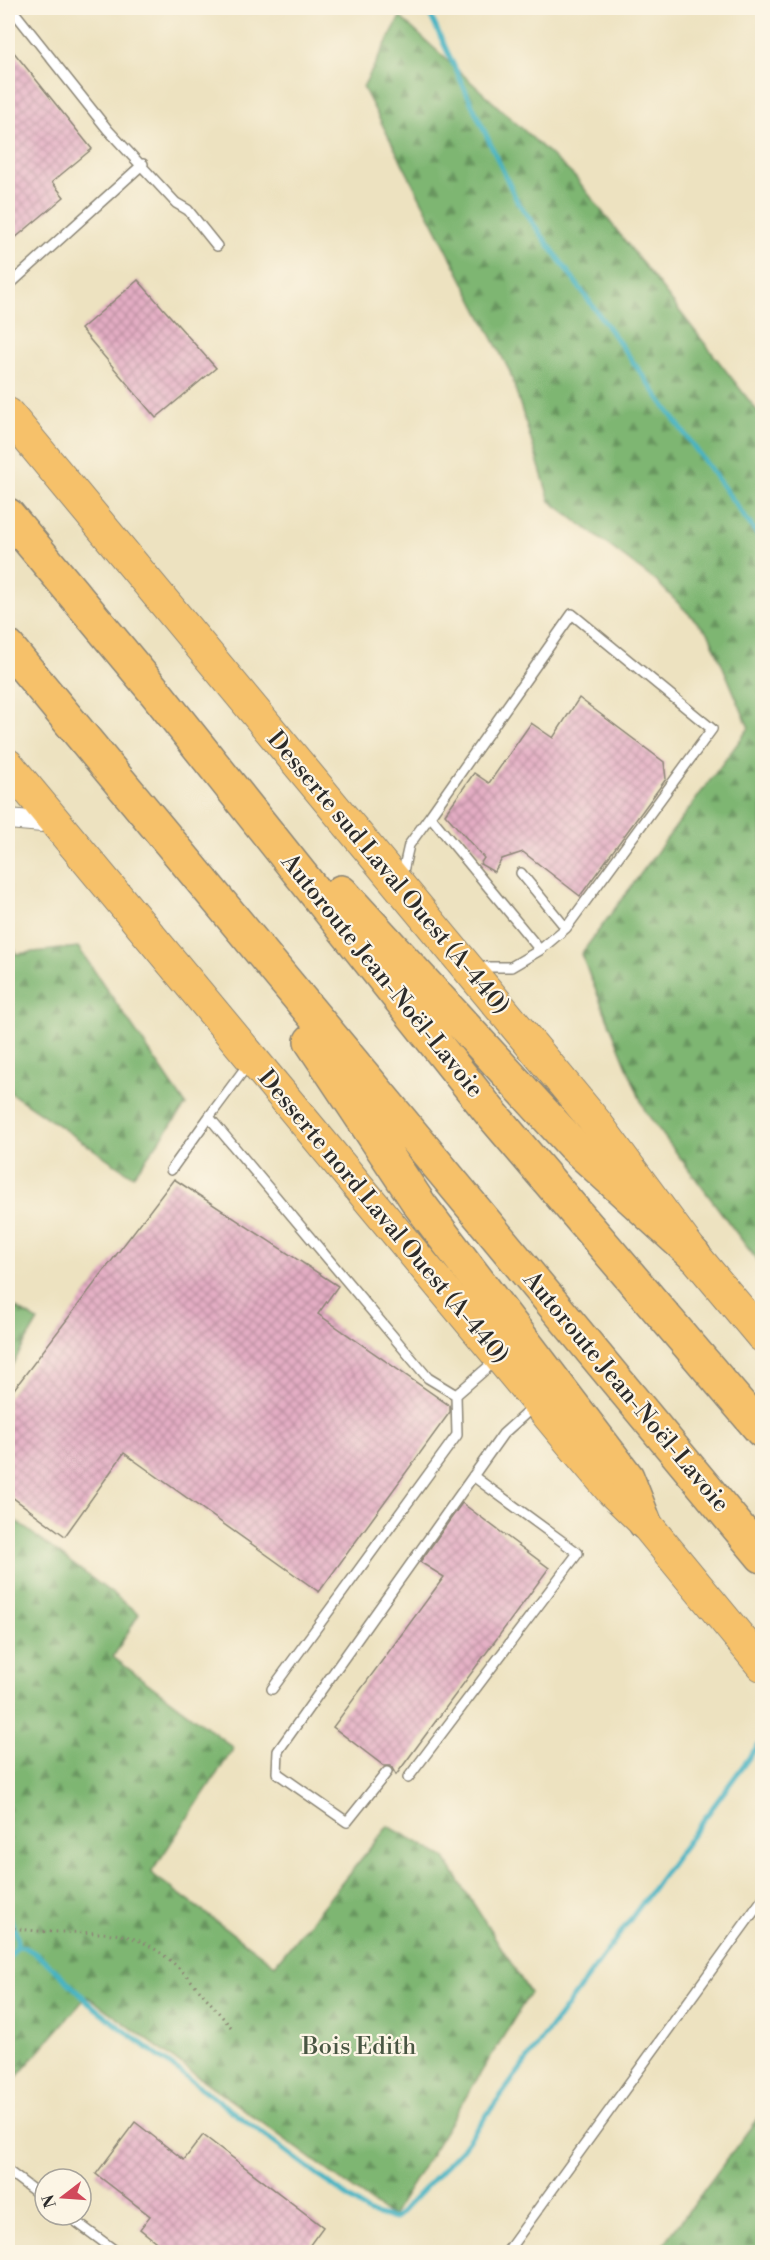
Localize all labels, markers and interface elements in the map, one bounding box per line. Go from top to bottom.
street label: Desserte sud Laval Ouest (A-440) [260,725,516,1021]
street label: Autoroute Jean-Noël-Lavoie [274,847,490,1104]
street label: Desserte nord Laval Ouest (A-440) [251,1064,515,1370]
street label: Autoroute Jean-Noël-Lavoie [516,1265,736,1518]
park label: Bois Edith [301,2032,416,2062]
north arrow [33,2167,93,2227]
text: N [38,2192,61,2210]

